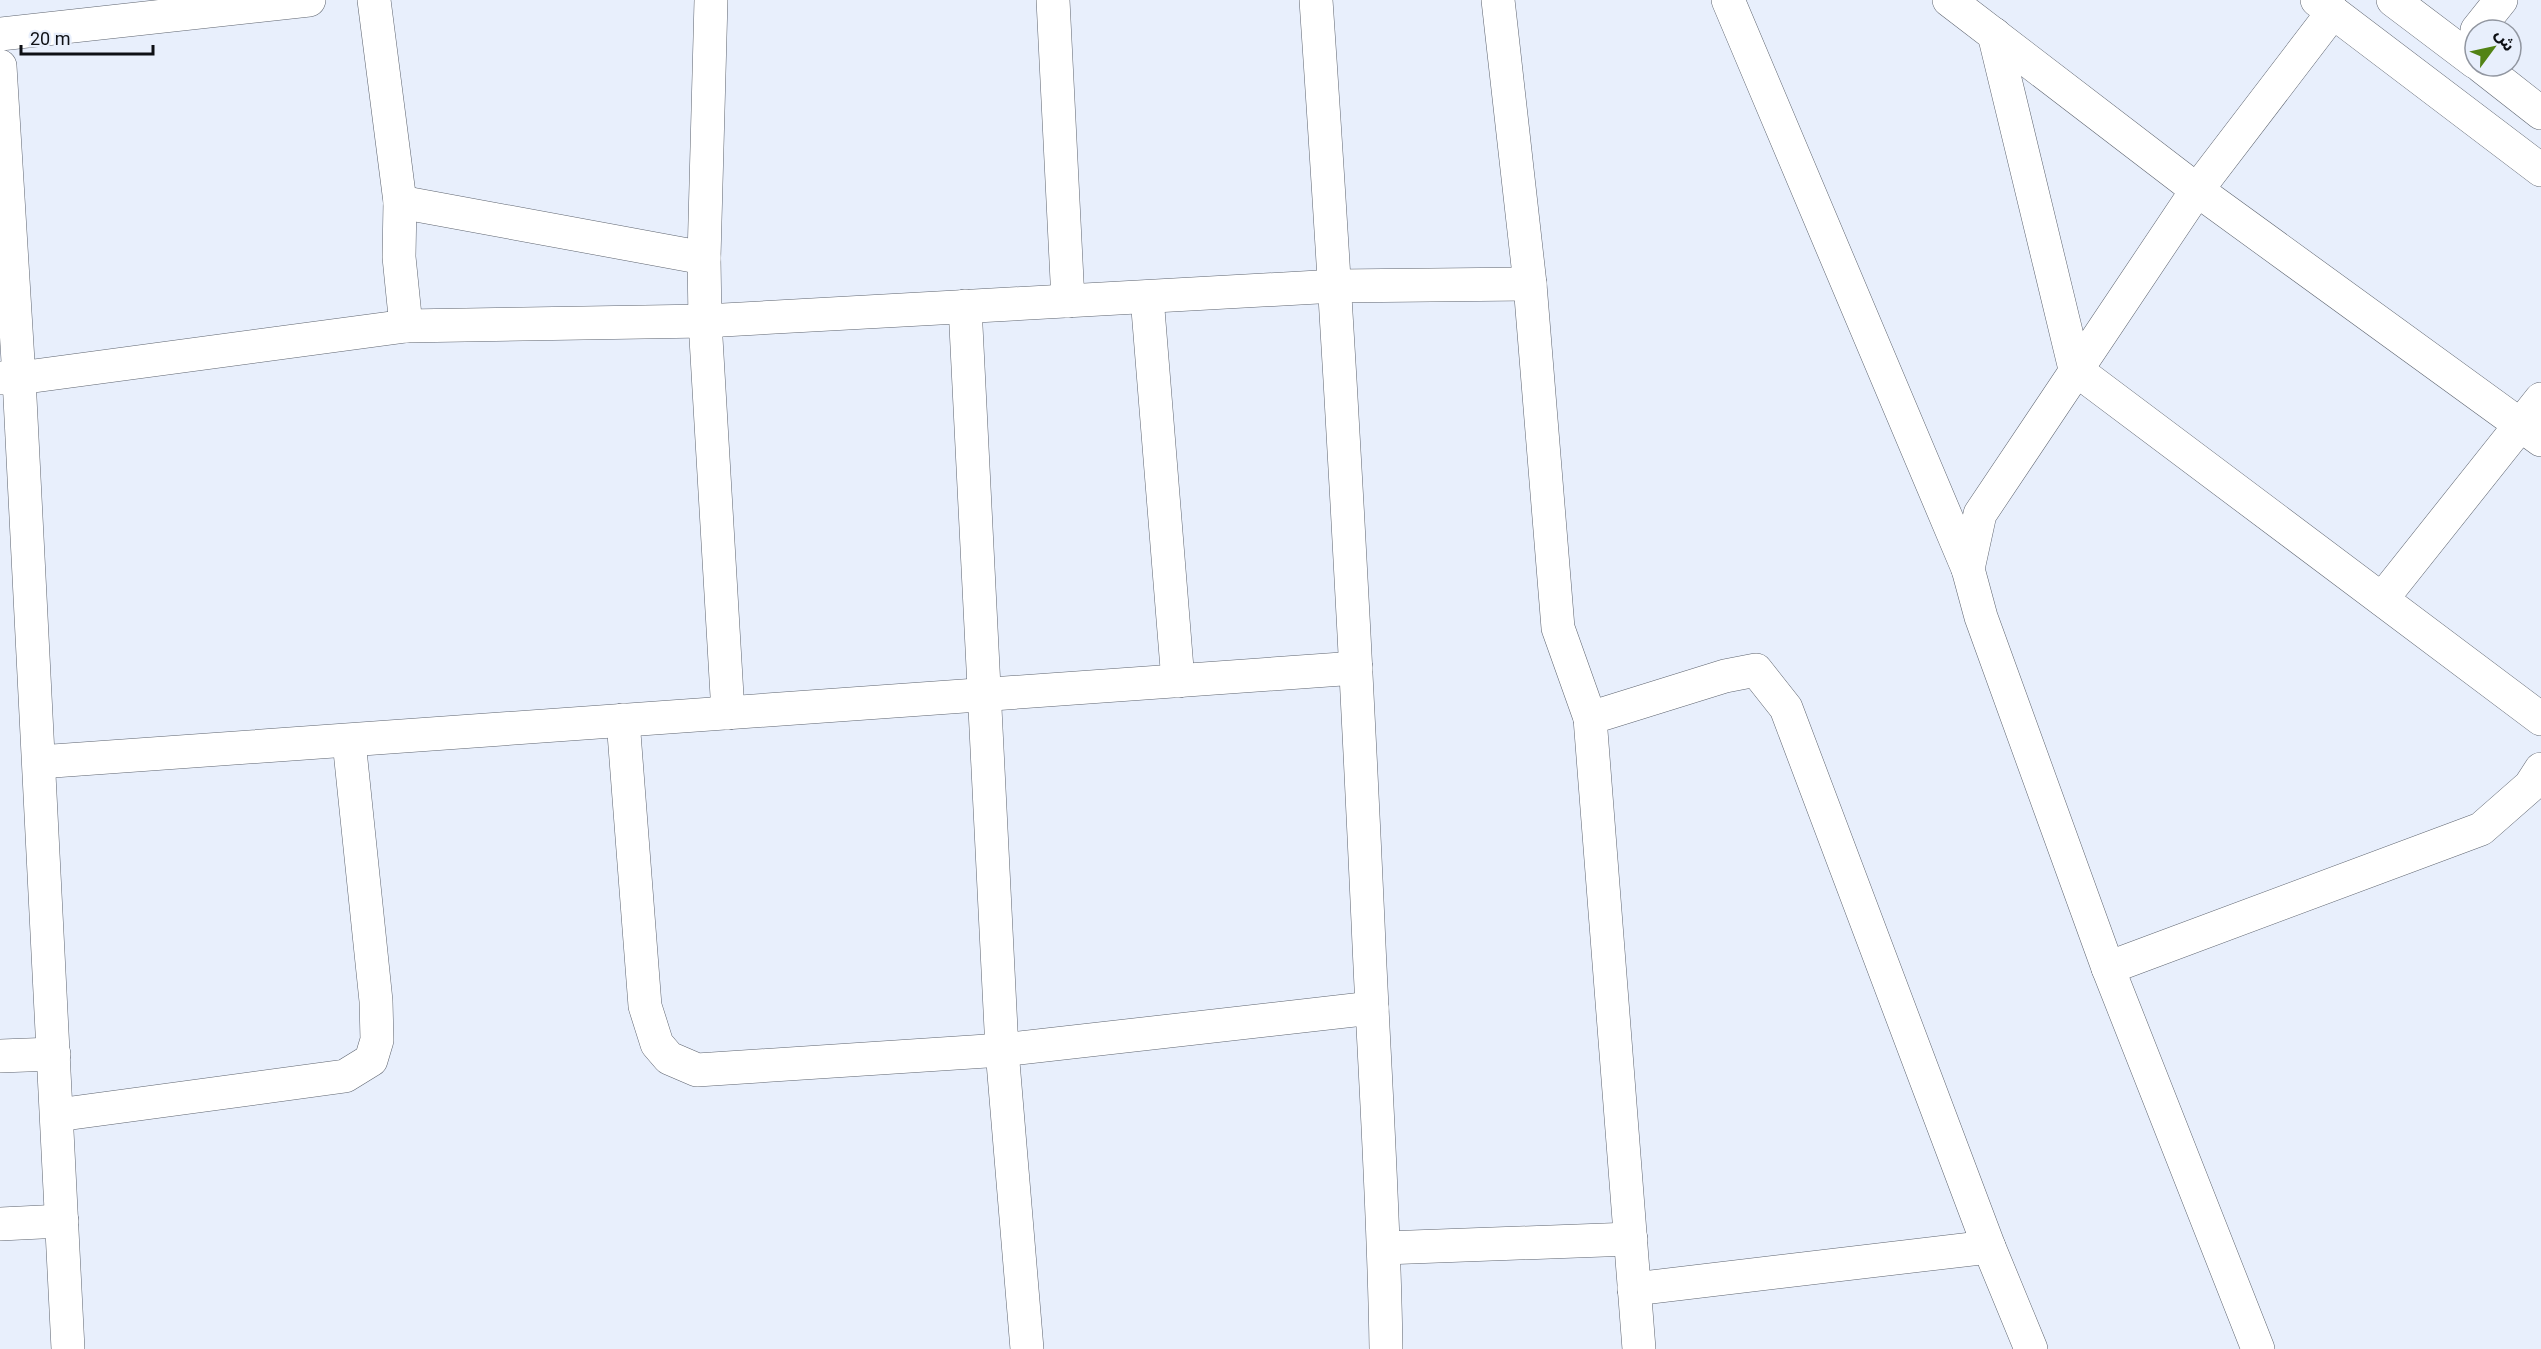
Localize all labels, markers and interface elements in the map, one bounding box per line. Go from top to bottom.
scale bar [21,18,153,56]
north arrow [2463,18,2523,78]
text: ش [2491,26,2519,55]
text: 20 m [30,28,70,49]

